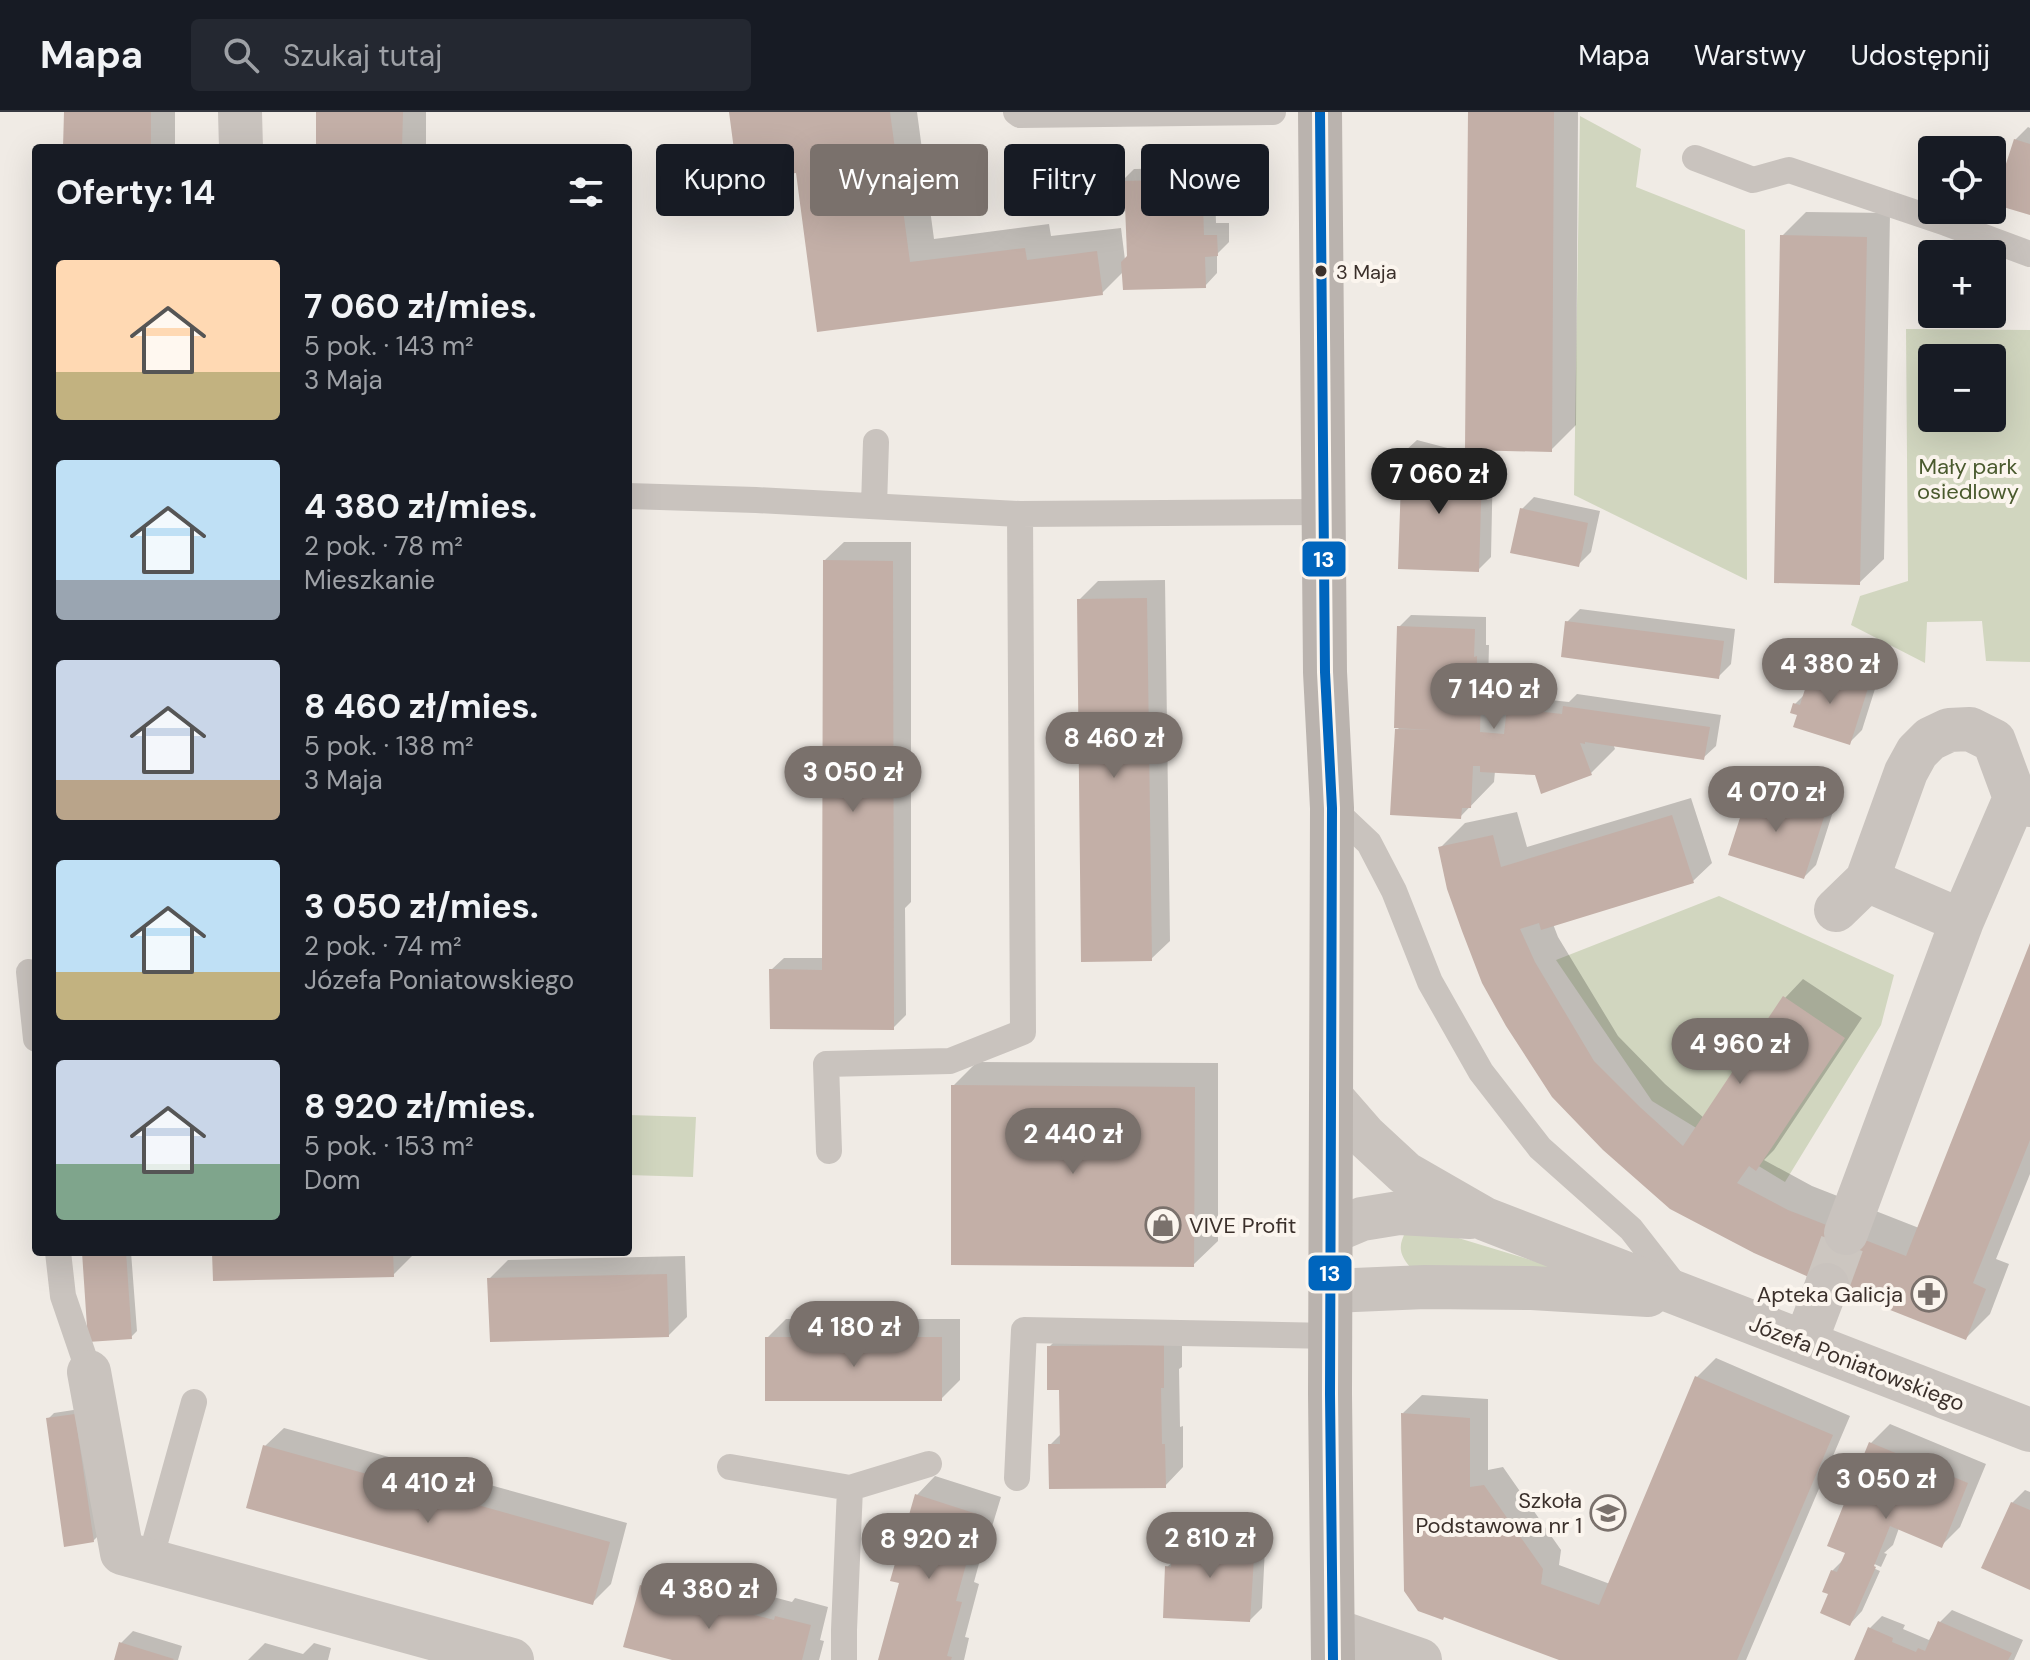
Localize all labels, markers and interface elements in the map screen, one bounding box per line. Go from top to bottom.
search box [191,19,751,91]
text: Mapa [40,30,143,80]
icon: search [219,33,263,77]
text: Szukaj tutaj [283,36,442,75]
text: Mapa [1578,37,1650,74]
text: Warstwy [1694,37,1806,74]
text: Udostępnij [1850,37,1990,74]
map controls [1918,136,2006,432]
button: locate [1918,136,2006,224]
chip: Kupno [656,144,794,216]
chip: Wynajem [810,144,988,216]
chip: Filtry [1004,144,1125,216]
chip: Nowe [1141,144,1269,216]
text: Oferty: 14 [56,170,215,215]
icon: filters [564,170,608,214]
button: + [1918,240,2006,328]
place label: 3 Maja [1336,259,1397,285]
marker: 3 Maja [1313,263,1329,279]
text: 7 060 zł/mies. [304,284,537,329]
icon: home [120,292,216,388]
text: 5 pok. · 143 m² [304,329,474,363]
button: − [1918,344,2006,432]
text: 3 Maja [304,363,383,397]
pin: 7 060 zł [1356,448,1522,516]
park label: Mały park osiedlowy [1917,452,2019,506]
text: 7 060 zł [1389,457,1489,491]
text: 4 380 zł/mies. [304,484,537,529]
icon: home [120,492,216,588]
text: 2 pok. · 78 m² [304,529,463,563]
line badge: 13 [1301,540,1347,578]
text: 13 [1313,545,1335,574]
text: Mieszkanie [304,563,435,597]
pin: 4 380 zł [1747,638,1913,706]
text: 4 380 zł [1780,647,1880,681]
pin: 7 140 zł [1411,663,1577,731]
text: 7 140 zł [1448,672,1540,706]
text: 8 460 zł/mies. [304,684,538,729]
icon: home [120,692,216,788]
pin: 8 460 zł [1031,712,1197,780]
text: 8 460 zł [1064,721,1164,755]
text: 5 pok. · 138 m² [304,729,474,763]
pin: 3 050 zł [770,746,936,814]
text: 3 050 zł [802,755,904,789]
text: 3 Maja [304,763,383,797]
pin: 4 070 zł [1693,766,1859,834]
text: 4 070 zł [1726,775,1826,809]
text: 3 050 zł/mies. [304,884,539,929]
icon: home [120,892,216,988]
text: 2 pok. · 74 m² [304,929,462,963]
text: Józefa Poniatowskiego [304,963,574,997]
pin: 4 960 zł [1657,1018,1823,1086]
text: 4 960 zł [1690,1027,1790,1061]
text: 8 920 zł/mies. [304,1084,535,1129]
icon: home [120,1092,216,1188]
pin: 2 440 zł [990,1108,1156,1176]
text: 2 440 zł [1023,1117,1123,1151]
text: 5 pok. · 153 m² [304,1129,474,1163]
text: Dom [304,1163,360,1197]
shop icon: VIVE Profit [1144,1206,1182,1244]
place label: VIVE Profit [1189,1211,1296,1240]
line badge: 13 [1307,1254,1353,1292]
text: 13 [1319,1259,1341,1288]
pharmacy icon: Apteka Galicja [1910,1275,1948,1313]
place label: Apteka Galicja [1757,1280,1903,1309]
pin: 4 180 zł [771,1301,937,1369]
street label: Józefa Poniatowskiego [1745,1309,1969,1418]
text: 4 180 zł [807,1310,901,1344]
pin: 3 050 zł [1803,1453,1969,1521]
pin: 4 410 zł [345,1457,511,1525]
text: 3 050 zł [1835,1462,1937,1496]
text: 4 410 zł [381,1466,475,1500]
place label: Szkoła Podstawowa nr 1 [1415,1486,1582,1540]
school or university icon: Szkoła Podstawowa nr 1 [1589,1494,1627,1532]
pin: 2 810 zł [1127,1512,1293,1580]
pin: 8 920 zł [846,1513,1012,1581]
text: 2 810 zł [1164,1521,1256,1555]
text: 8 920 zł [880,1522,978,1556]
pin: 4 380 zł [626,1563,792,1631]
text: 4 380 zł [659,1572,759,1606]

